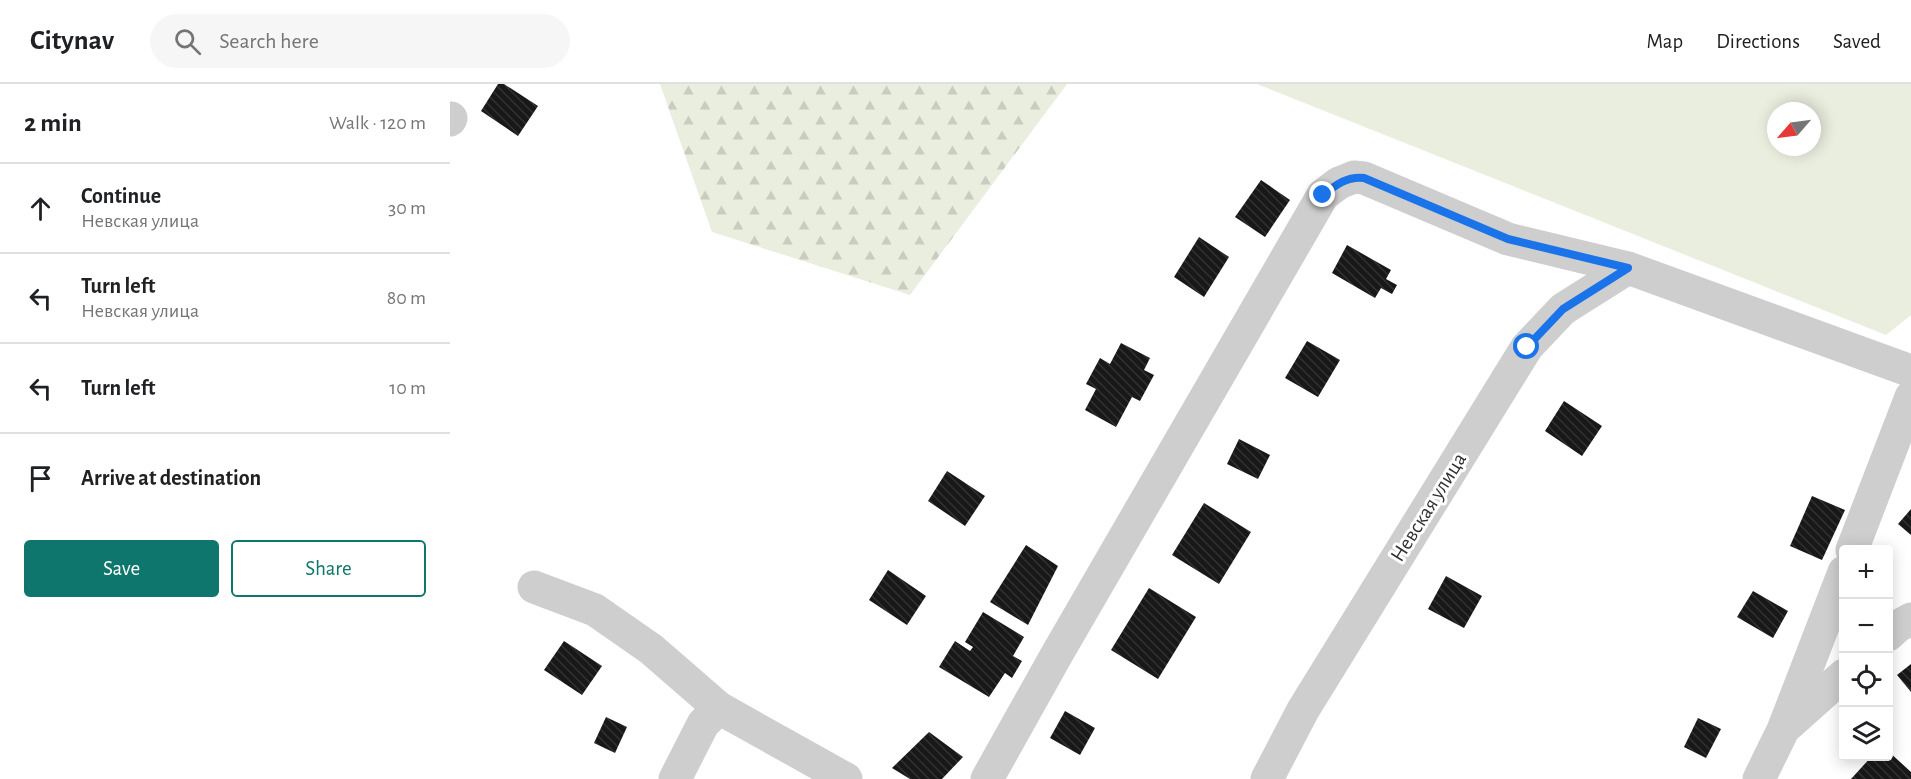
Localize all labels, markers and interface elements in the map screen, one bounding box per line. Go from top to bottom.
search box [150,14,570,68]
icon: search [171,25,204,58]
text: Citynav [30,27,114,55]
text: Search here [219,30,319,52]
text: Map [1647,31,1683,52]
text: Directions [1716,31,1800,52]
text: Saved [1833,31,1881,52]
north arrow [1767,102,1821,156]
text: 2 min [24,110,82,136]
text: Walk · 120 m [329,113,426,133]
route end [1309,181,1335,207]
text: Continue [81,185,161,207]
icon: ahead [24,192,57,225]
text: 30 m [388,198,426,218]
text: Невская улица [81,211,199,231]
text: Turn left [81,275,155,297]
icon: left [24,282,57,315]
text: 80 m [387,288,426,308]
text: Невская улица [81,301,199,321]
route start [1513,333,1539,359]
icon: left [24,372,57,405]
text: Turn left [81,377,155,399]
text: 10 m [389,378,426,398]
street label: Невская улица [1387,449,1470,565]
icon: arrive [24,462,57,495]
text: Arrive at destination [81,467,261,489]
button: Save [24,540,219,597]
button: Share [231,540,426,597]
map controls [1839,545,1893,761]
button: + [1839,545,1893,599]
button: − [1839,599,1893,653]
button: locate [1839,653,1893,707]
button: layers [1839,707,1893,761]

